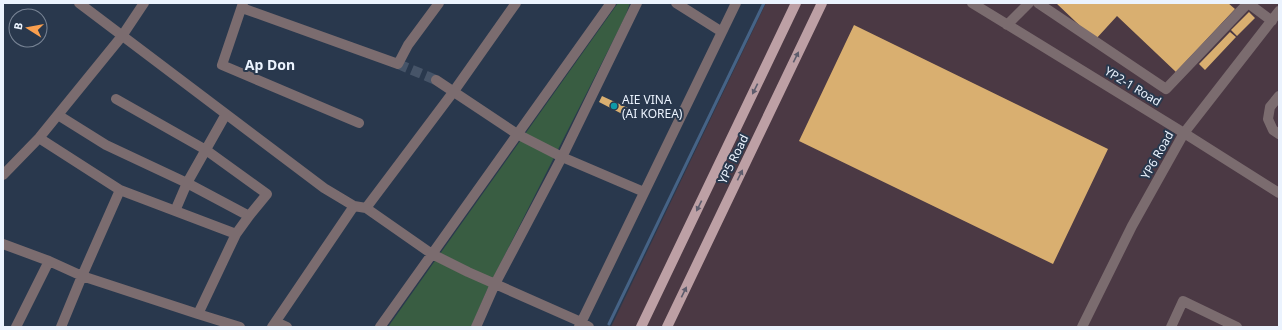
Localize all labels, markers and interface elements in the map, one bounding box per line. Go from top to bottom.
north arrow [8,8,48,48]
text: B [10,21,26,31]
one-way arrow [793,52,799,63]
district label: Ap Don [245,55,295,74]
street label: YP2-1 Road [1101,62,1165,110]
one-way arrow [752,83,758,94]
place label: AIE VINA (AI KOREA) [622,91,683,122]
marker: AIE VINA (AI KOREA) [609,101,619,111]
street label: YP6 Road [1137,128,1177,182]
street label: YP5 Road [714,132,752,186]
one-way arrow [737,169,743,180]
one-way arrow [696,200,702,212]
one-way arrow [681,286,687,298]

